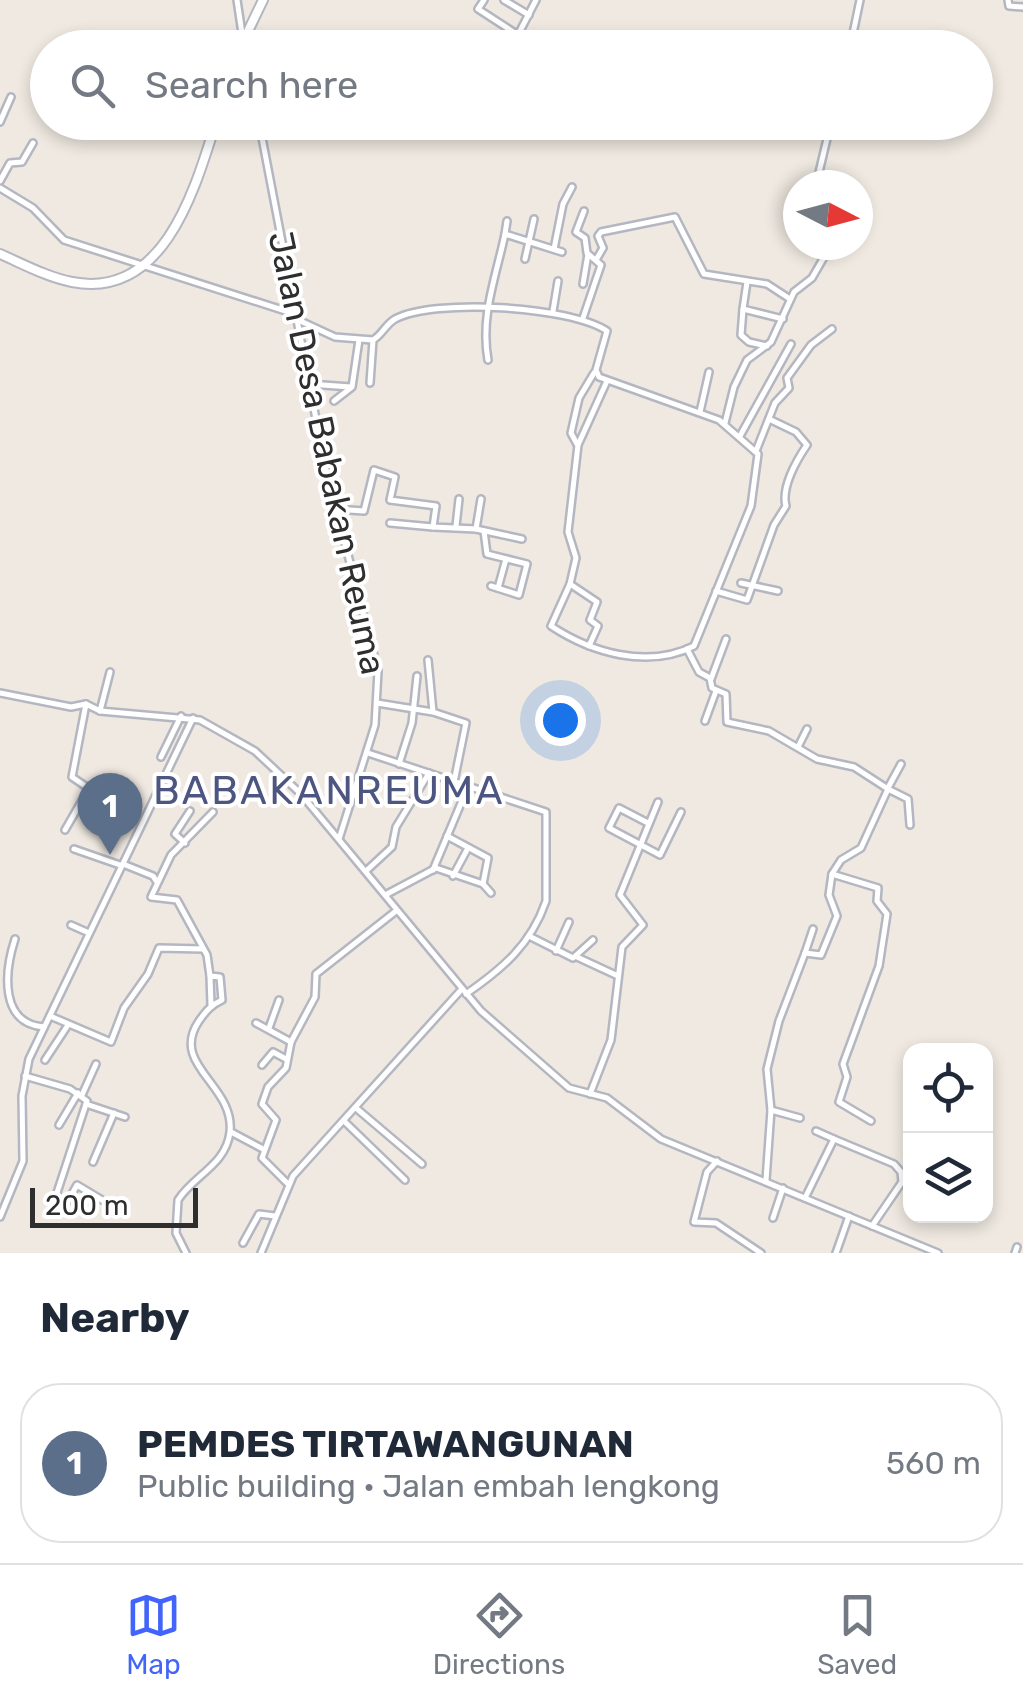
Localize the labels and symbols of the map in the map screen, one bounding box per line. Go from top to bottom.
north arrow [783,170,873,260]
street label: Jalan Desa Babakan Reuma [259,228,395,678]
your location [535,695,586,746]
district label: BABAKANREUMA [153,767,505,814]
pin: 1 [78,772,142,855]
scale bar [30,1183,198,1228]

